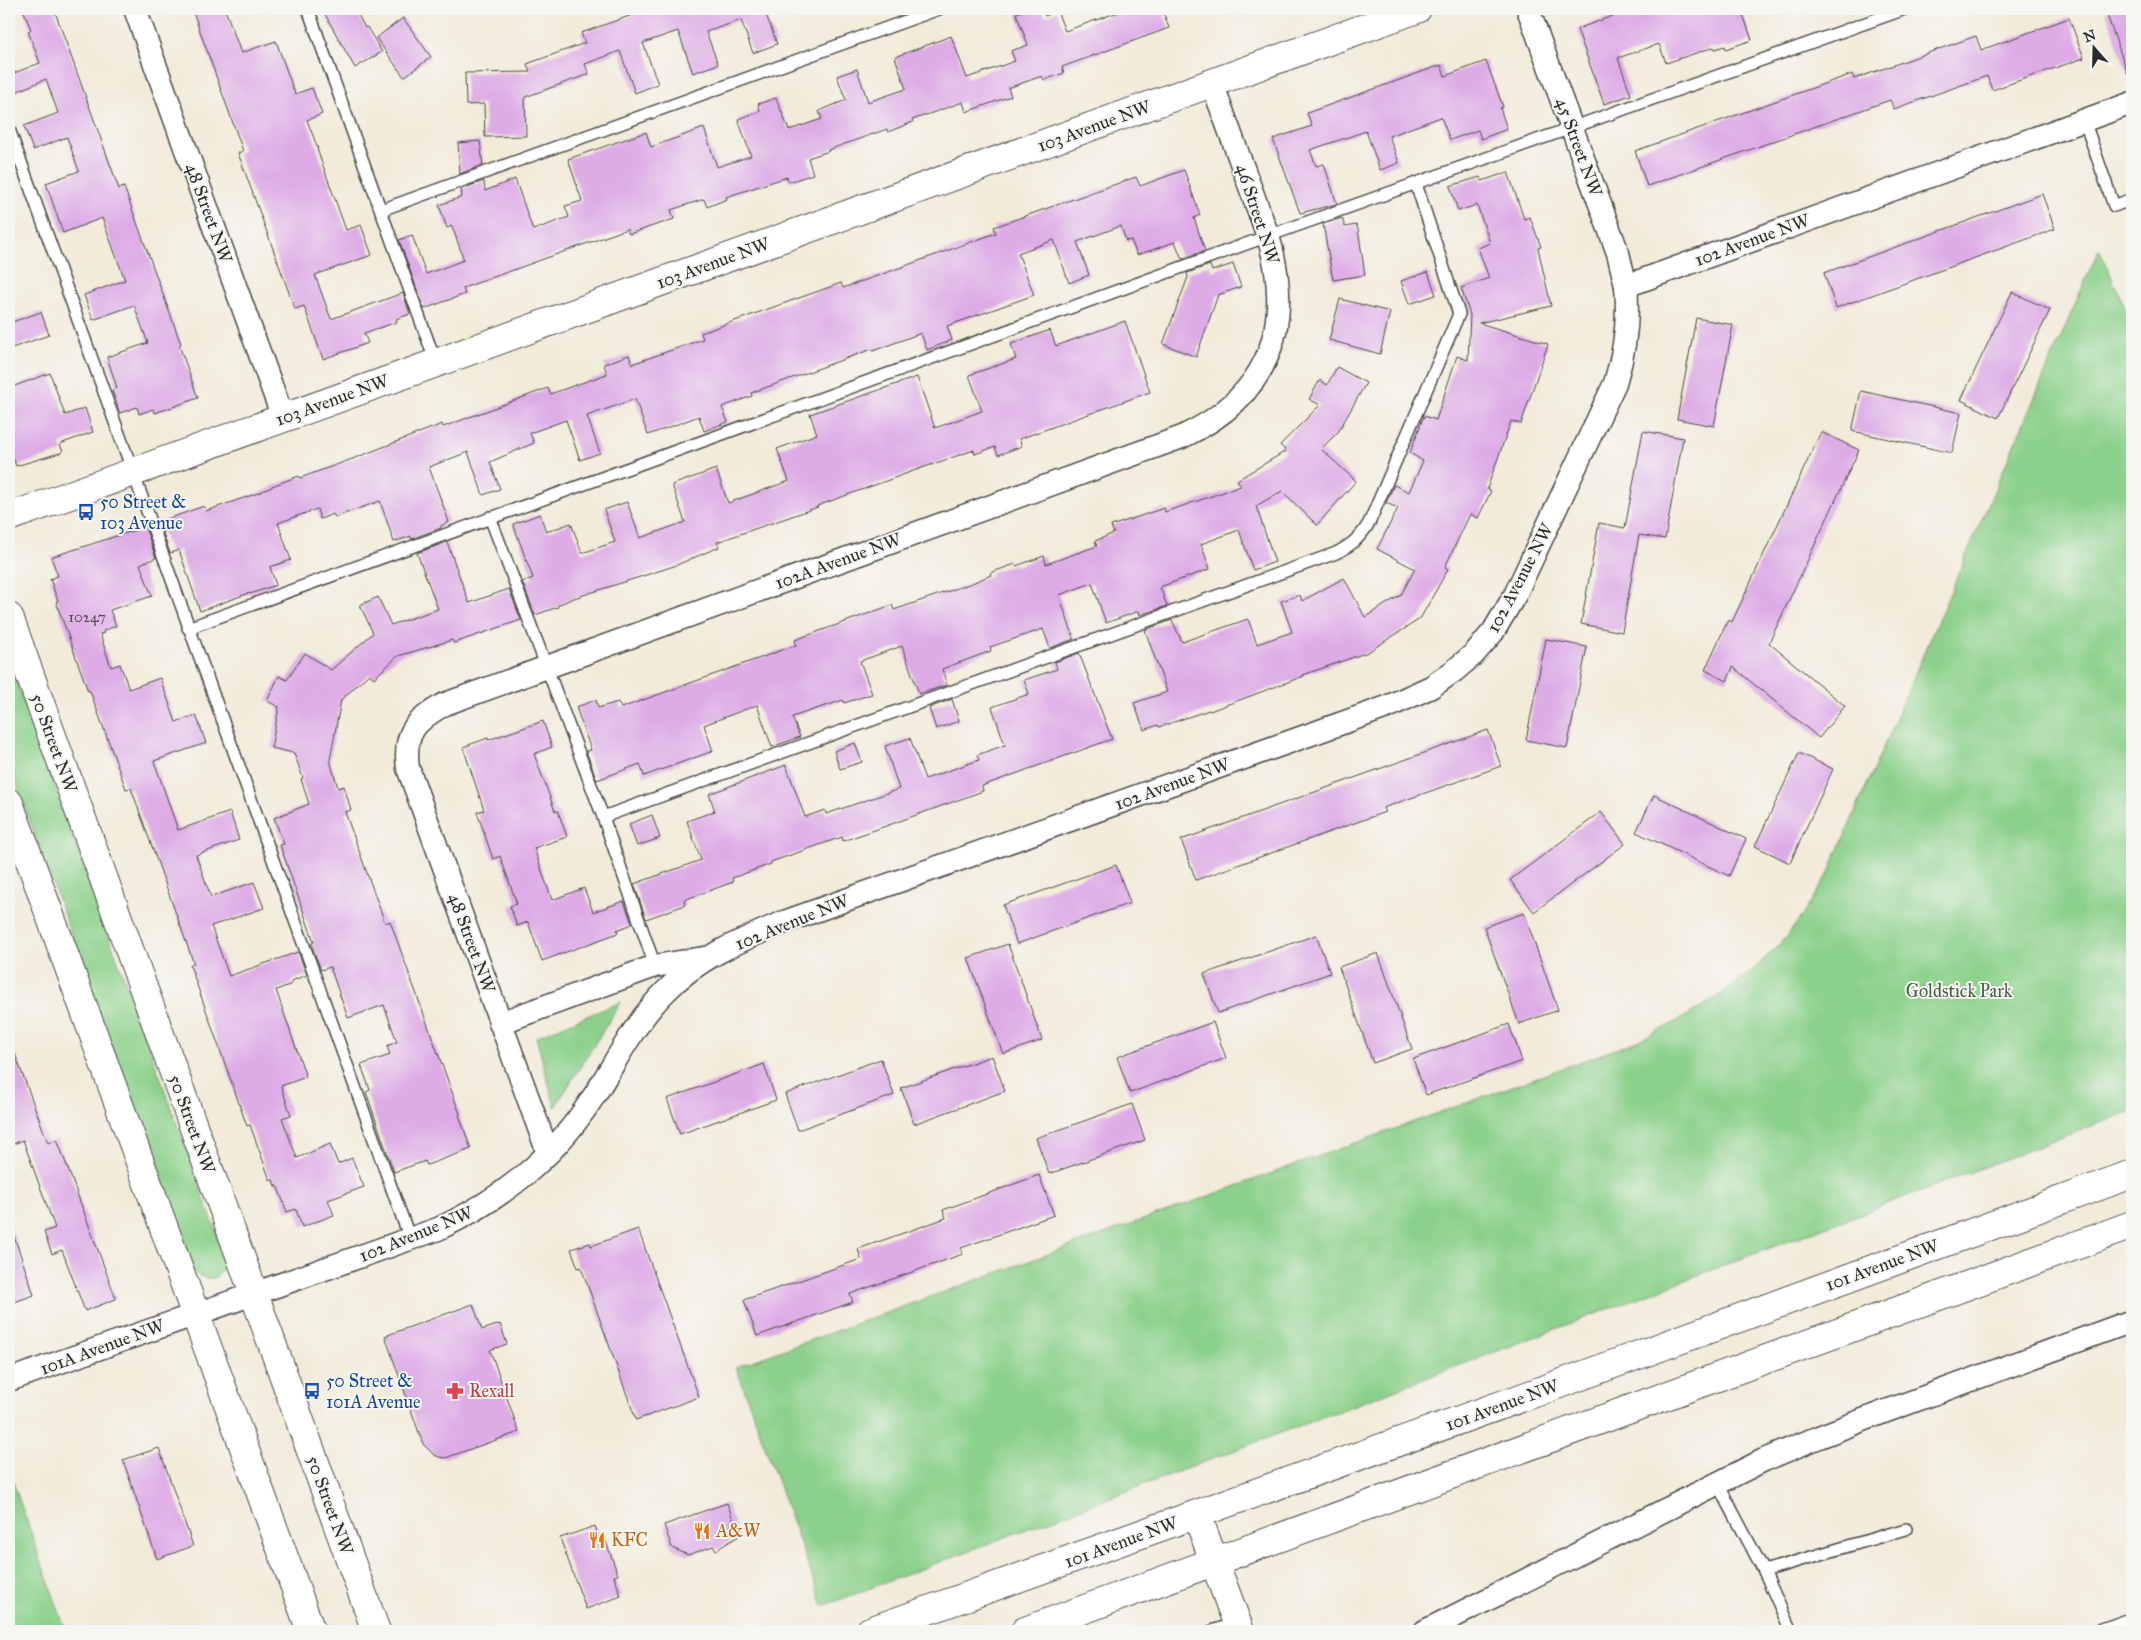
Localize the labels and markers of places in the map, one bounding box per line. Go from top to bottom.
place label: 50 Street & 103 Avenue [100,491,187,534]
bus stop icon: 50 Street & 103 Avenue [76,502,96,522]
place label: 50 Street & 101A Avenue [326,1370,421,1413]
place label: Rexall [469,1380,514,1402]
bus stop icon: 50 Street & 101A Avenue [302,1381,322,1401]
pharmacy icon: Rexall [445,1381,465,1401]
place label: A&W [715,1520,761,1542]
restaurant icon: A&W [692,1521,712,1541]
place label: KFC [611,1529,648,1551]
restaurant icon: KFC [587,1530,607,1550]

